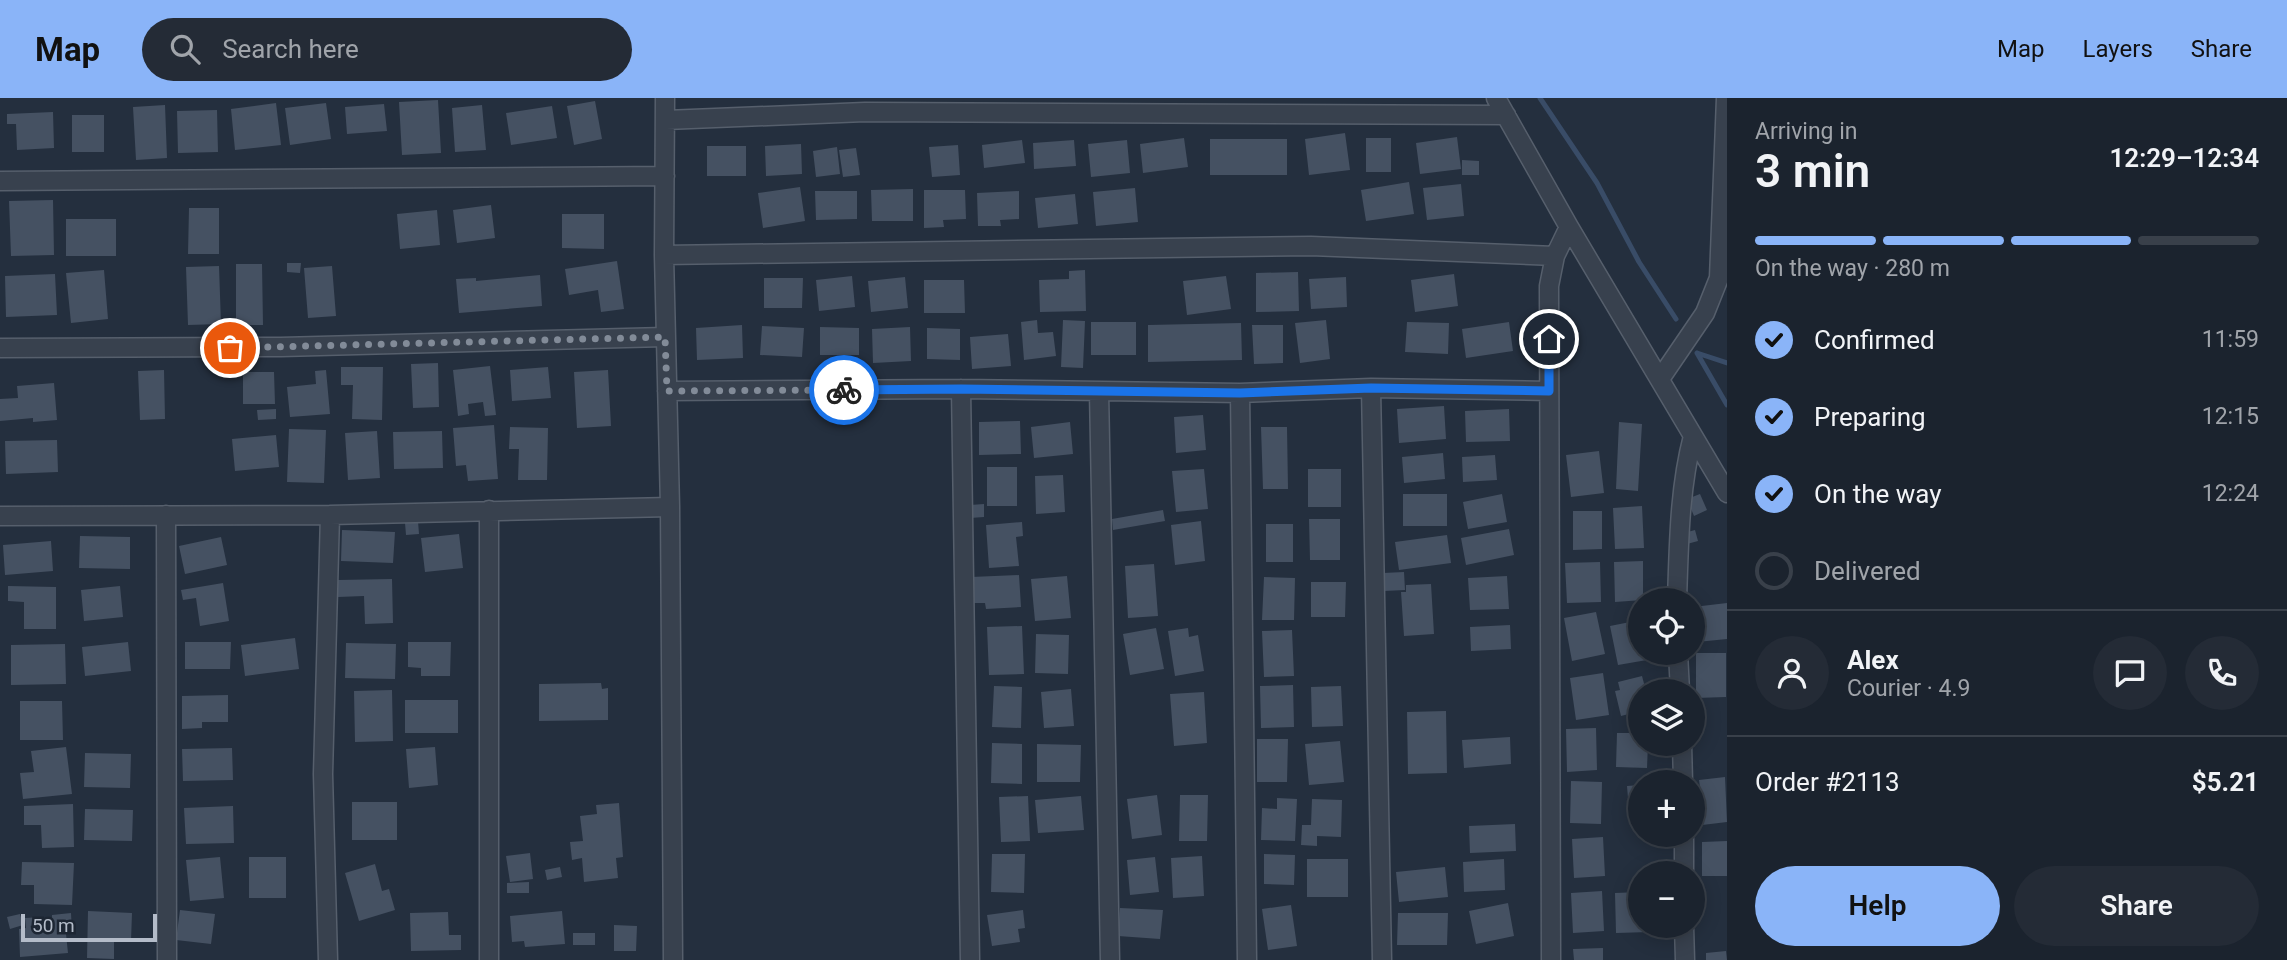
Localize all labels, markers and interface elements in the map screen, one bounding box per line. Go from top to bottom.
search box [142,18,632,81]
text: Map [35,30,100,69]
icon: search [166,30,204,68]
text: Search here [222,34,359,64]
text: Map [1997,35,2045,63]
text: Layers [2083,35,2153,63]
text: Share [2191,35,2252,63]
text: Arriving in [1755,118,1858,145]
text: 12:29–12:34 [2109,143,2259,173]
text: 3 min [1755,144,1870,198]
text: On the way · 280 m [1755,255,1950,282]
pin [1519,309,1579,369]
pin [200,318,260,378]
icon: home [1530,320,1568,358]
icon: check [1755,321,1793,359]
text: Confirmed [1814,325,1935,355]
text: 11:59 [2202,326,2259,353]
icon: bag [211,329,249,367]
courier [809,355,879,425]
icon: bike [825,371,863,409]
icon: check [1755,398,1793,436]
text: Preparing [1814,402,1926,432]
text: 12:15 [2202,403,2259,430]
icon: check [1755,475,1793,513]
text: On the way [1814,479,1942,509]
text: 12:24 [2202,480,2259,507]
text: Delivered [1814,556,1921,586]
map controls [1628,588,1705,938]
button: locate [1628,588,1705,665]
button: person [1755,636,1829,710]
button: chat [2093,636,2167,710]
button: phone [2185,636,2259,710]
text: Alex [1847,645,1899,675]
text: Courier · 4.9 [1847,675,1970,702]
button: layers [1628,679,1705,756]
text: Order #2113 [1755,767,1900,797]
text: $5.21 [2192,767,2259,797]
button: + [1628,770,1705,847]
button: − [1628,861,1705,938]
button: Help [1755,866,2000,946]
button: Share [2014,866,2259,946]
scale bar [21,911,158,943]
text: 50 m [32,914,75,937]

